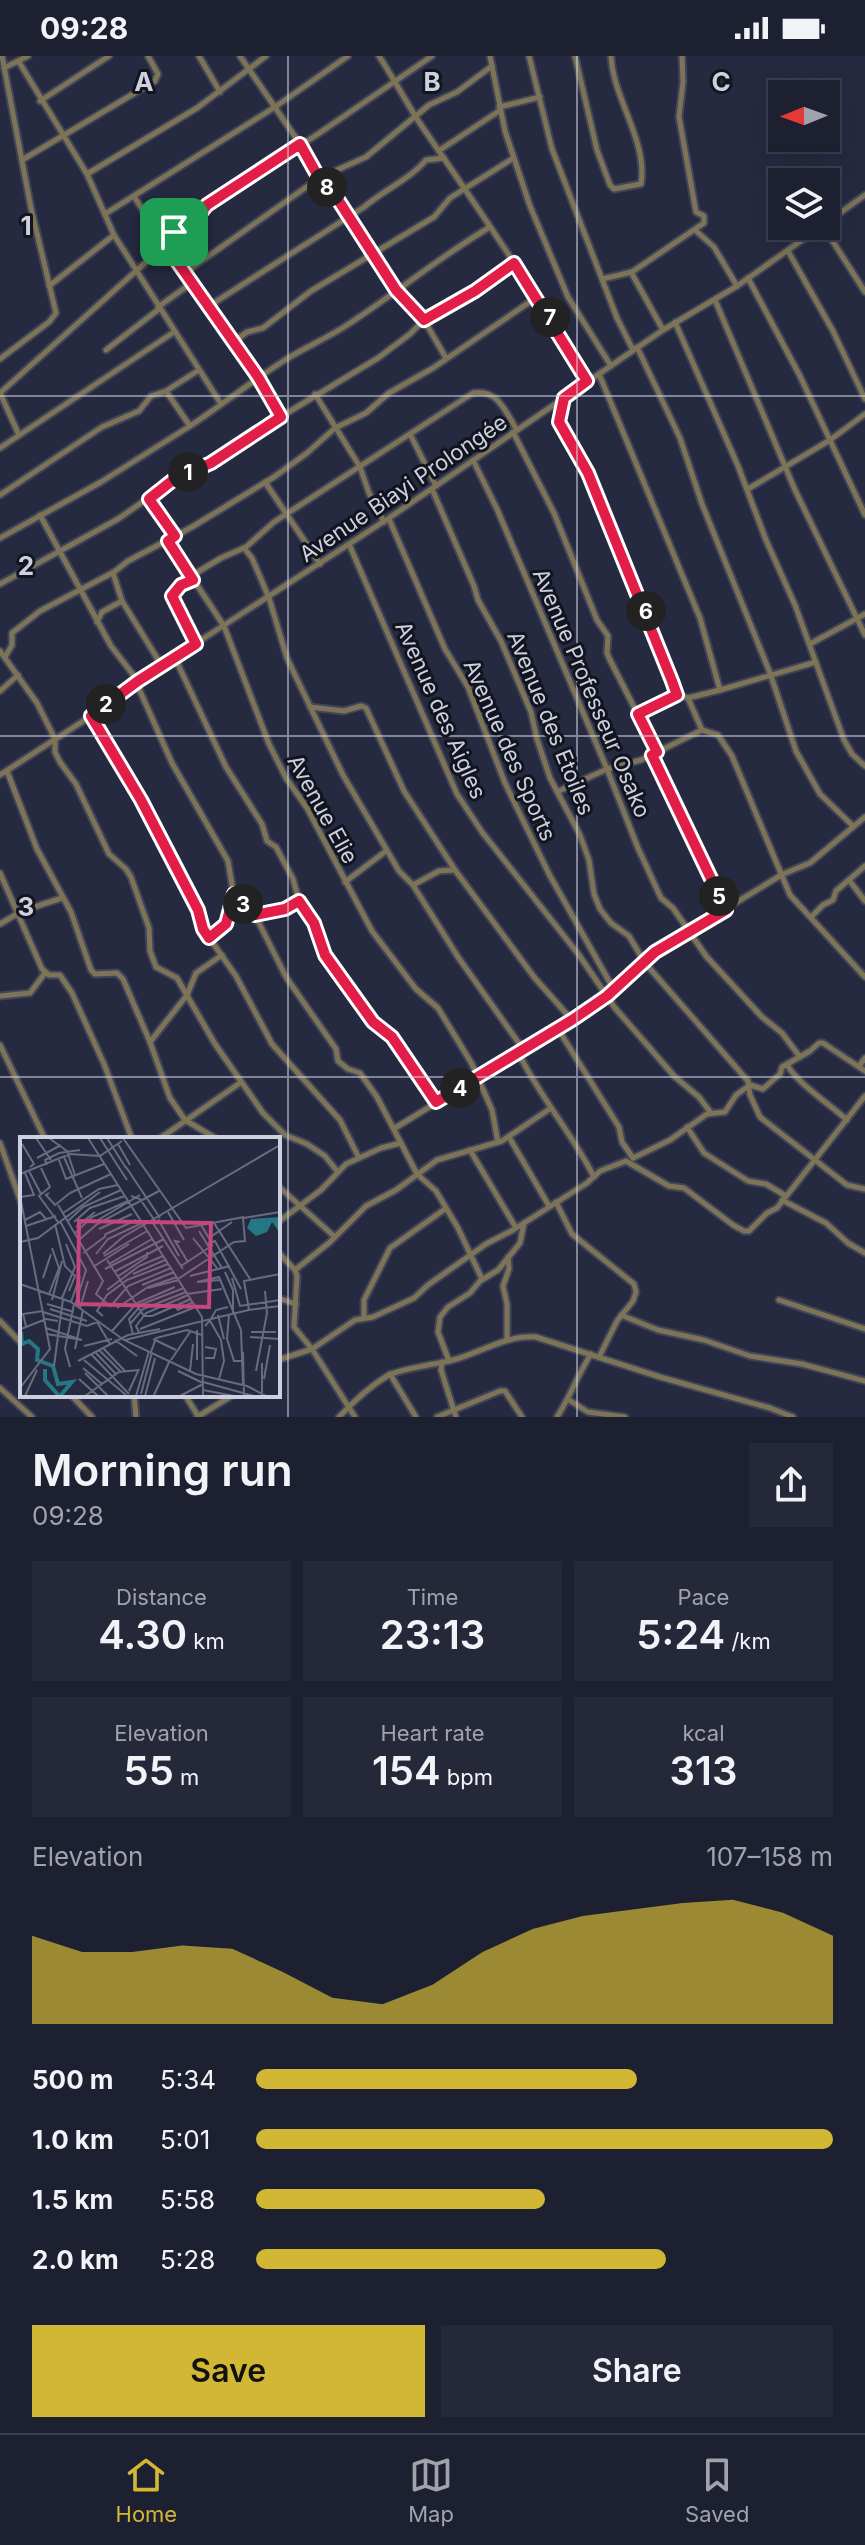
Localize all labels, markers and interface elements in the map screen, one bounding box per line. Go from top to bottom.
text: 09:28 [40,10,128,46]
text: A [134,66,154,97]
text: B [423,66,441,97]
text: C [711,66,731,97]
north arrow [768,80,840,152]
map controls [768,80,840,240]
pin: 8 [307,167,347,207]
button: layers [768,168,840,240]
text: 8 [320,174,334,200]
pin [140,198,208,266]
text: 1 [20,210,32,241]
icon: arrive [152,210,196,254]
pin: 7 [530,297,570,337]
text: 7 [544,304,556,330]
street label: Avenue Biayi Prolongée [294,409,512,567]
pin: 1 [168,452,208,492]
text: 1 [183,459,193,485]
text: 2 [18,550,34,581]
street label: Avenue Professeur Osako [528,565,656,821]
pin: 6 [626,591,666,631]
text: 6 [639,598,653,624]
street label: Avenue des Aigles [390,617,492,803]
street label: Avenue des Etoiles [502,627,600,819]
street label: Avenue des Sports [458,655,562,845]
pin: 2 [86,684,126,724]
text: 2 [99,691,113,717]
street label: Avenue Elie [282,750,364,868]
pin: 5 [699,876,739,916]
text: 5 [712,883,726,909]
pin: 3 [223,884,263,924]
text: 3 [18,891,34,922]
text: 3 [236,891,250,917]
pin: 4 [440,1068,480,1108]
text: 4 [453,1075,467,1101]
inset map [20,1137,280,1397]
text: Morning run [32,1443,293,1497]
button: share [749,1443,833,1527]
text: 09:28 [32,1500,104,1531]
text: Distance [116,1584,207,1610]
text: Time [407,1584,458,1610]
text: Pace [678,1584,729,1610]
text: 4.30 [98,1610,187,1659]
text: 23:13 [380,1610,485,1659]
text: 5:24 [636,1610,725,1659]
text: km [187,1628,225,1654]
text: /km [725,1628,771,1654]
text: Elevation [114,1720,209,1746]
text: Heart rate [380,1720,485,1746]
text: kcal [682,1720,725,1746]
text: 55 [124,1746,174,1795]
text: 154 [372,1746,441,1795]
text: 313 [670,1746,737,1795]
text: m [174,1764,199,1790]
text: bpm [441,1764,493,1790]
text: Elevation [32,1841,143,1872]
text: 107–158 m [706,1841,833,1872]
text: 500 m [32,2064,114,2095]
text: 5:34 [160,2064,216,2095]
text: 1.0 km [32,2124,114,2155]
text: 5:01 [160,2124,210,2155]
text: 1.5 km [32,2184,113,2215]
text: 5:58 [160,2184,215,2215]
text: 2.0 km [32,2244,119,2275]
text: 5:28 [160,2244,215,2275]
button: Save [32,2325,425,2417]
button: Share [441,2325,833,2417]
tab: Home [116,2453,177,2527]
tab: Map [408,2453,454,2527]
tab: Saved [685,2453,749,2527]

